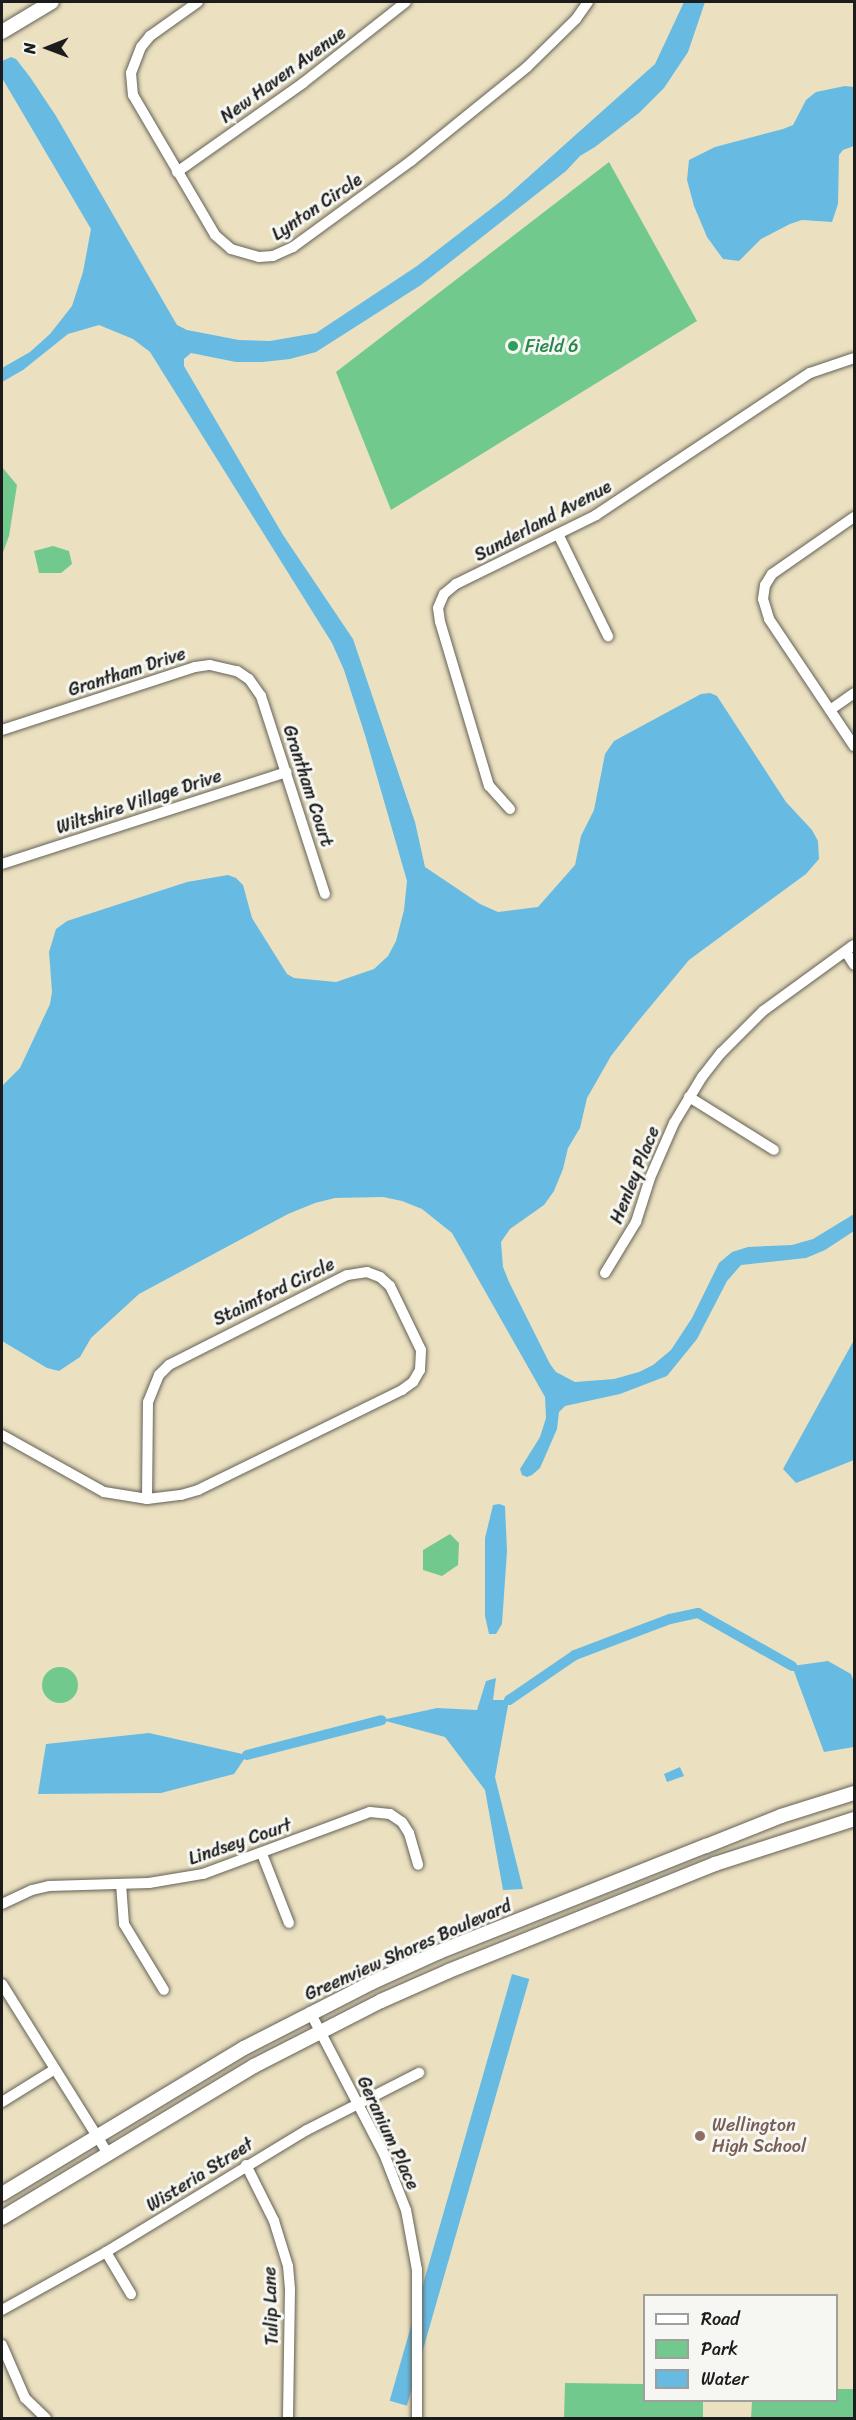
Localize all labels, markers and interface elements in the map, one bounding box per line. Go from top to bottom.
north arrow [18,18,78,78]
street label: New Haven Avenue [216,22,350,128]
text: N [15,43,44,54]
street label: Lynton Circle [267,169,367,245]
place label: Field 6 [525,335,579,357]
marker: Field 6 [506,339,520,353]
street label: Sunderland Avenue [471,476,615,566]
street label: Grantham Drive [66,643,188,701]
street label: Grantham Court [278,722,338,850]
street label: Wiltshire Village Drive [54,765,224,839]
street label: Henley Place [606,1123,664,1227]
street label: Staimford Circle [210,1253,338,1331]
street label: Lindsey Court [185,1814,295,1870]
street label: Greenview Shores Boulevard [302,1895,514,2005]
street label: Geranium Place [352,2073,424,2193]
place label: Wellington High School [712,2115,806,2158]
marker: Wellington High School [693,2129,707,2143]
street label: Wisteria Street [142,2133,258,2217]
street label: Tulip Lane [259,2266,283,2346]
legend [643,2294,838,2402]
text: Road [701,2303,740,2335]
text: Park [701,2333,738,2365]
text: Water [701,2363,748,2395]

